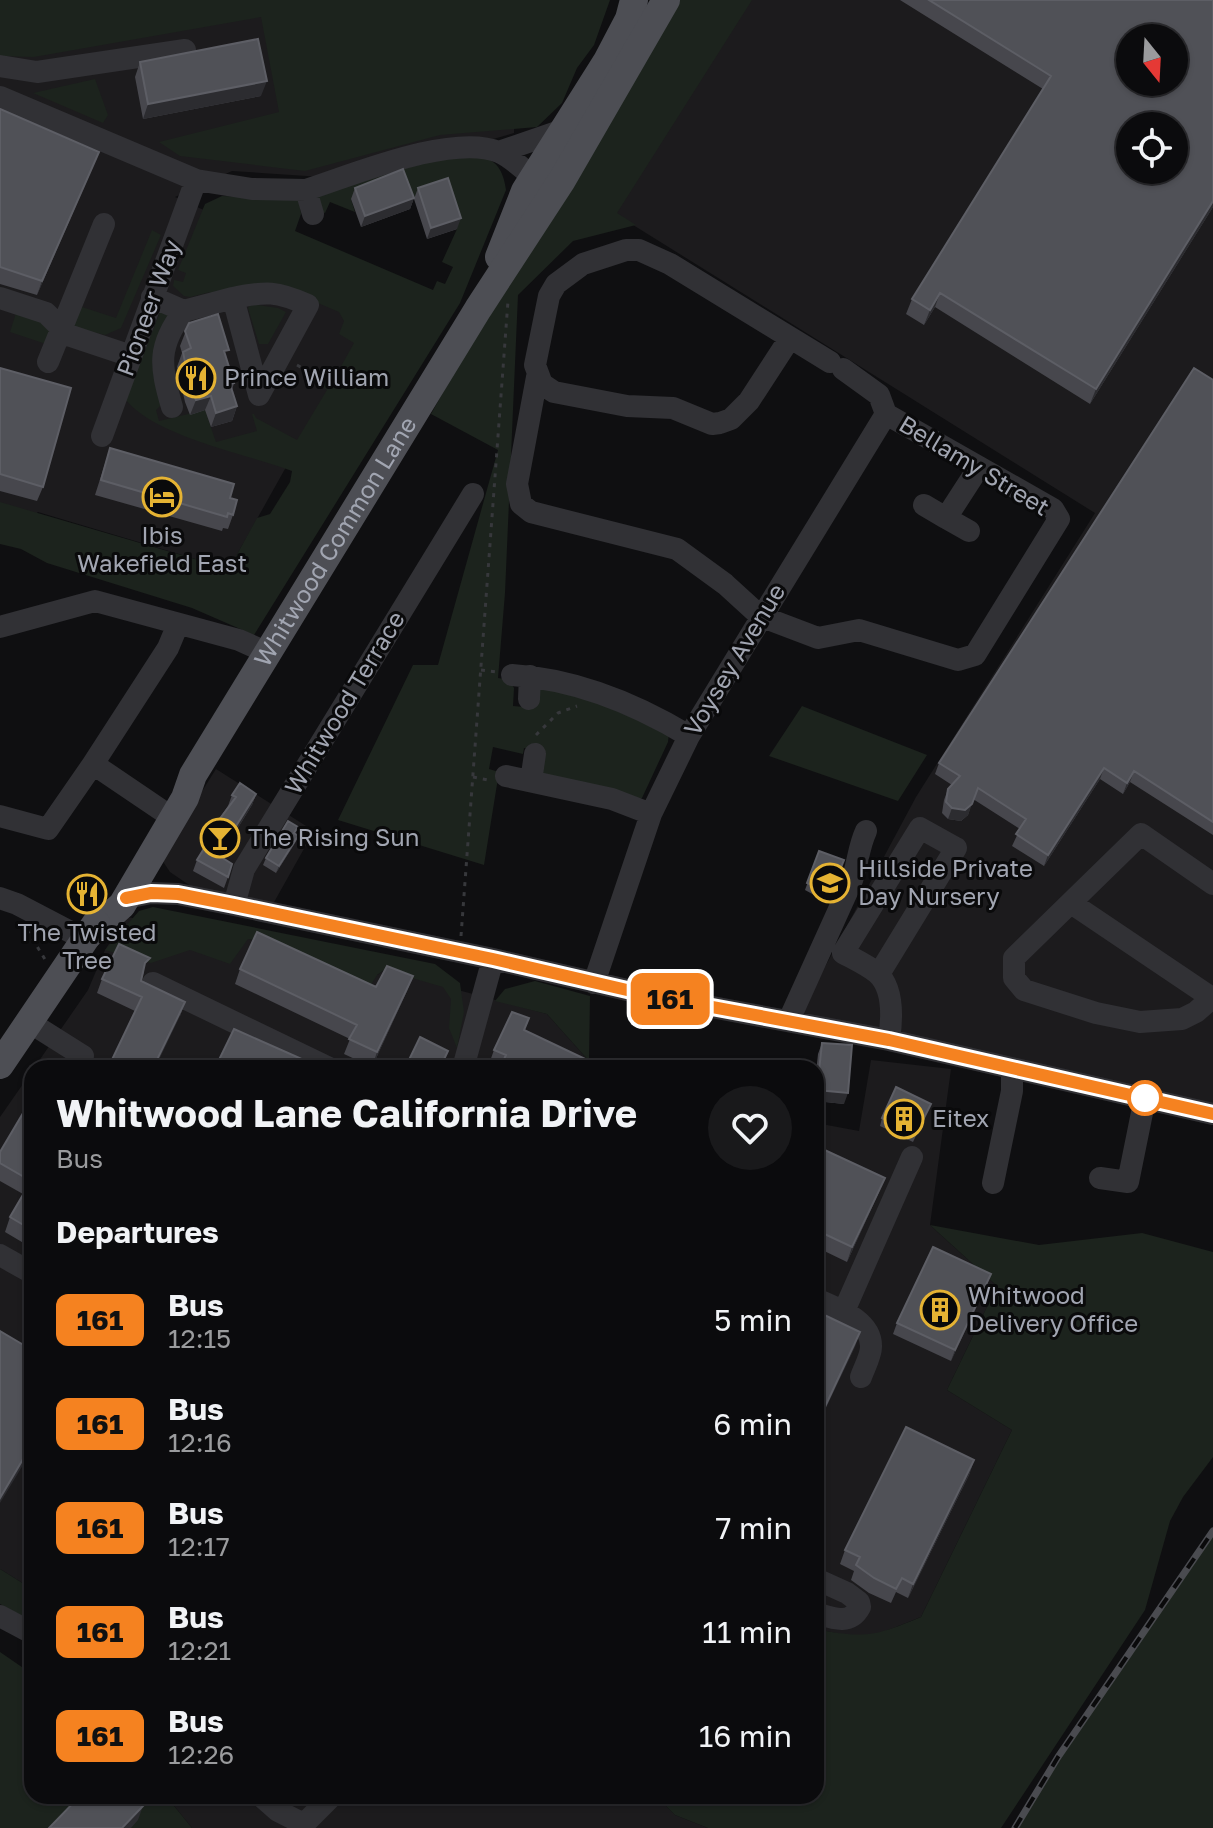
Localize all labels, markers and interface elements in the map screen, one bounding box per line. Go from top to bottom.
north arrow [1116,24,1188,96]
map controls [1116,24,1188,184]
button: locate [1116,112,1188,184]
street label: Pioneer Way [109,235,186,380]
restaurant icon: Prince William [175,357,217,399]
place label: Prince William [224,362,389,391]
street label: Bellamy Street [894,408,1055,521]
street label: Whitwood Common Lane [247,411,422,671]
hotel icon: Ibis Wakefield East [141,476,183,518]
place label: Ibis Wakefield East [77,520,247,577]
street label: Voysey Avenue [677,578,791,741]
street label: Whitwood Terrace [278,605,410,799]
bar icon: The Rising Sun [199,817,241,859]
place label: The Rising Sun [248,822,420,851]
place label: Hillside Private Day Nursery [858,853,1033,910]
school or university icon: Hillside Private Day Nursery [809,862,851,904]
restaurant icon: The Twisted Tree [66,873,108,915]
place label: The Twisted Tree [17,917,157,974]
line badge: 161 [624,973,716,1025]
text: 161 [647,982,693,1015]
unlabelled marker [1128,1081,1162,1115]
button: heart [708,1086,792,1170]
text: Whitwood Lane California Drive [56,1090,637,1135]
building icon: Eitex [883,1098,925,1140]
place label: Eitex [932,1103,989,1132]
text: Bus [56,1143,103,1174]
text: Departures [56,1214,219,1250]
place label: Whitwood Delivery Office [968,1280,1138,1337]
text: Bus [168,1287,224,1323]
building icon: Whitwood Delivery Office [919,1289,961,1331]
text: 5 min [714,1302,792,1338]
text: 161 [77,1303,123,1336]
text: 12:15 [168,1323,231,1354]
text: Bus [168,1391,224,1427]
text: 6 min [713,1406,792,1442]
text: 161 [77,1407,123,1440]
text: 12:16 [168,1427,232,1458]
text: Bus [168,1495,224,1531]
text: 7 min [716,1510,792,1546]
text: 161 [77,1511,123,1544]
text: 12:17 [168,1531,230,1562]
text: Bus [168,1599,224,1635]
text: 11 min [702,1614,792,1650]
text: 161 [77,1615,123,1648]
text: 12:21 [168,1635,231,1666]
text: Bus [168,1703,224,1739]
text: 16 min [699,1718,792,1754]
text: 161 [77,1719,123,1752]
text: 12:26 [168,1739,234,1770]

